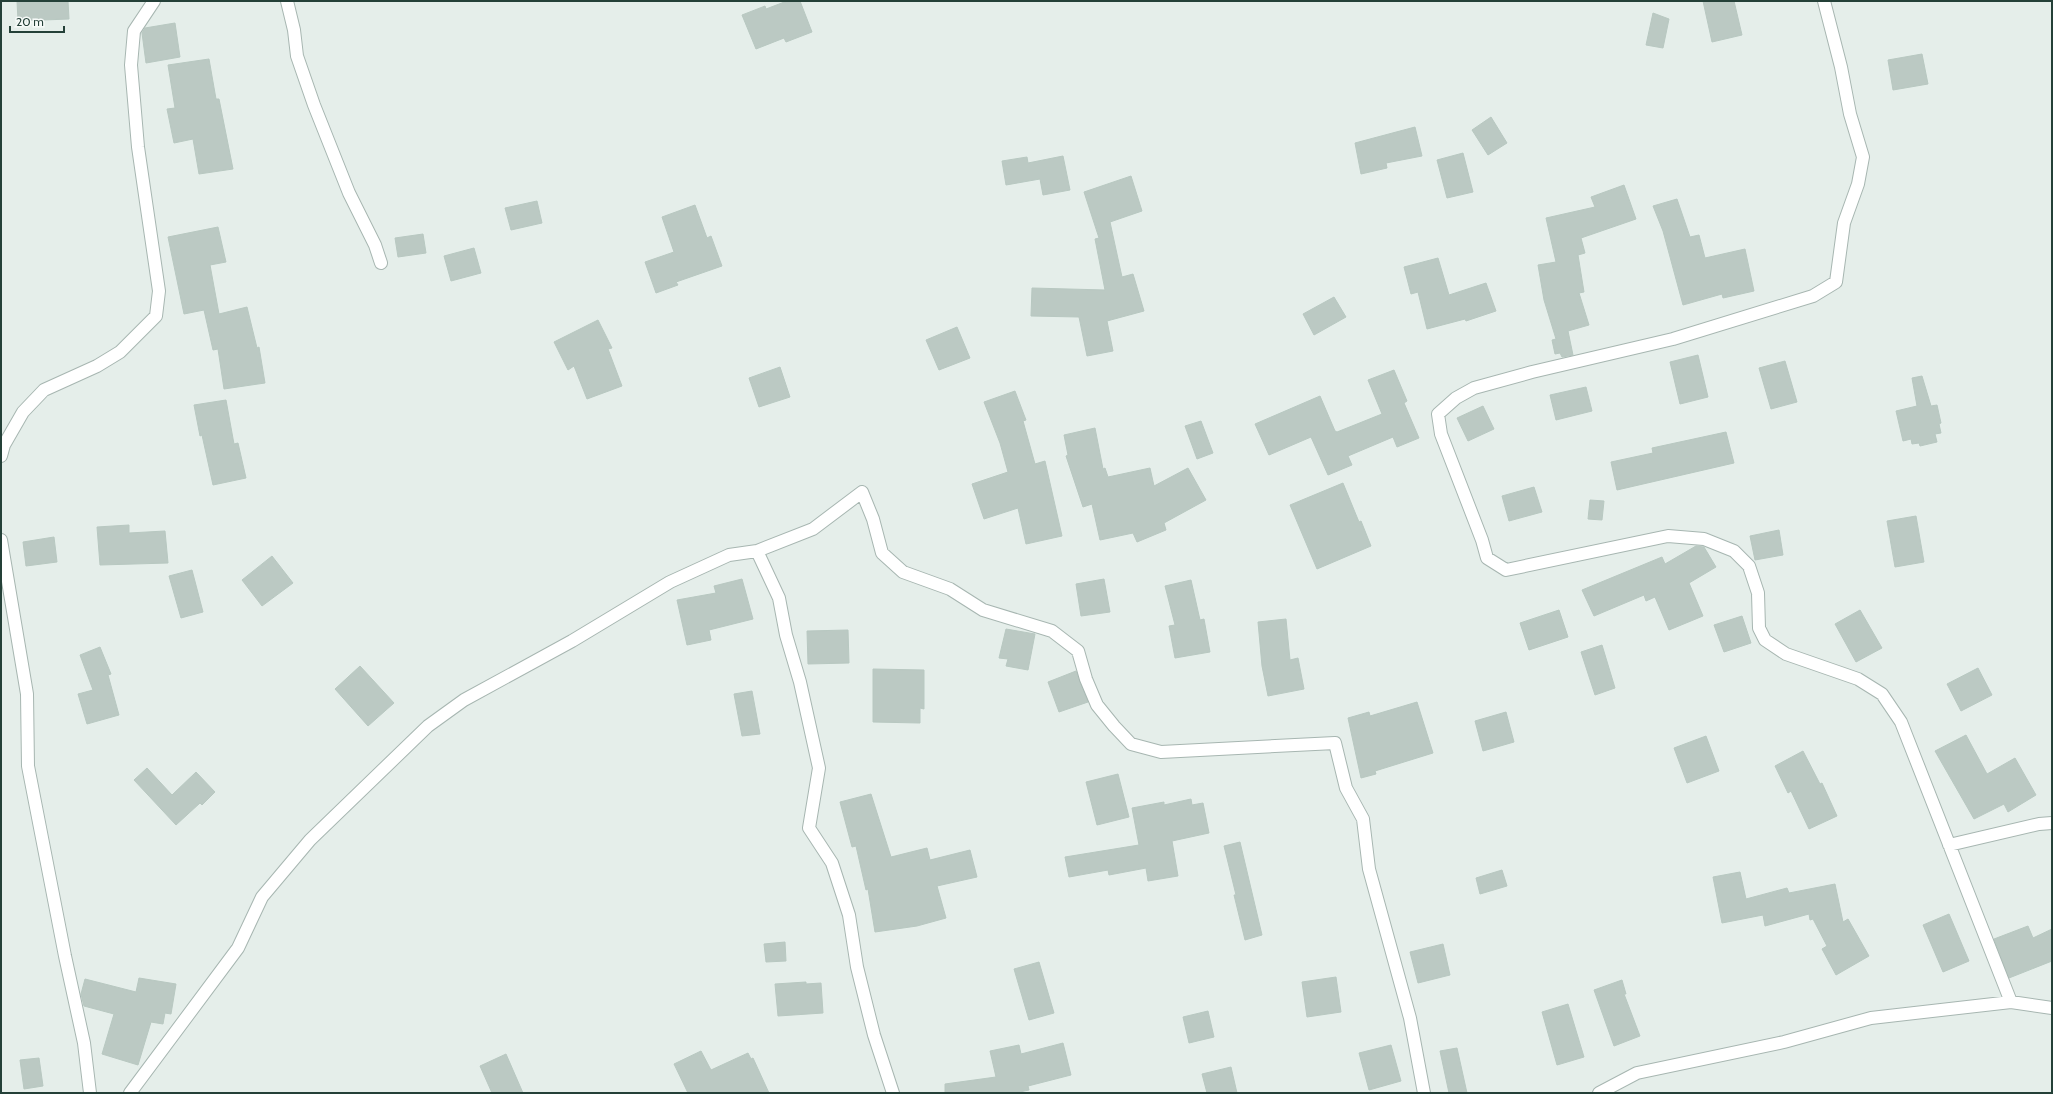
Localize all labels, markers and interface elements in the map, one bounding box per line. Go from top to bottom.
scale bar [10,8,64,34]
text: 20 m [16,14,44,29]

